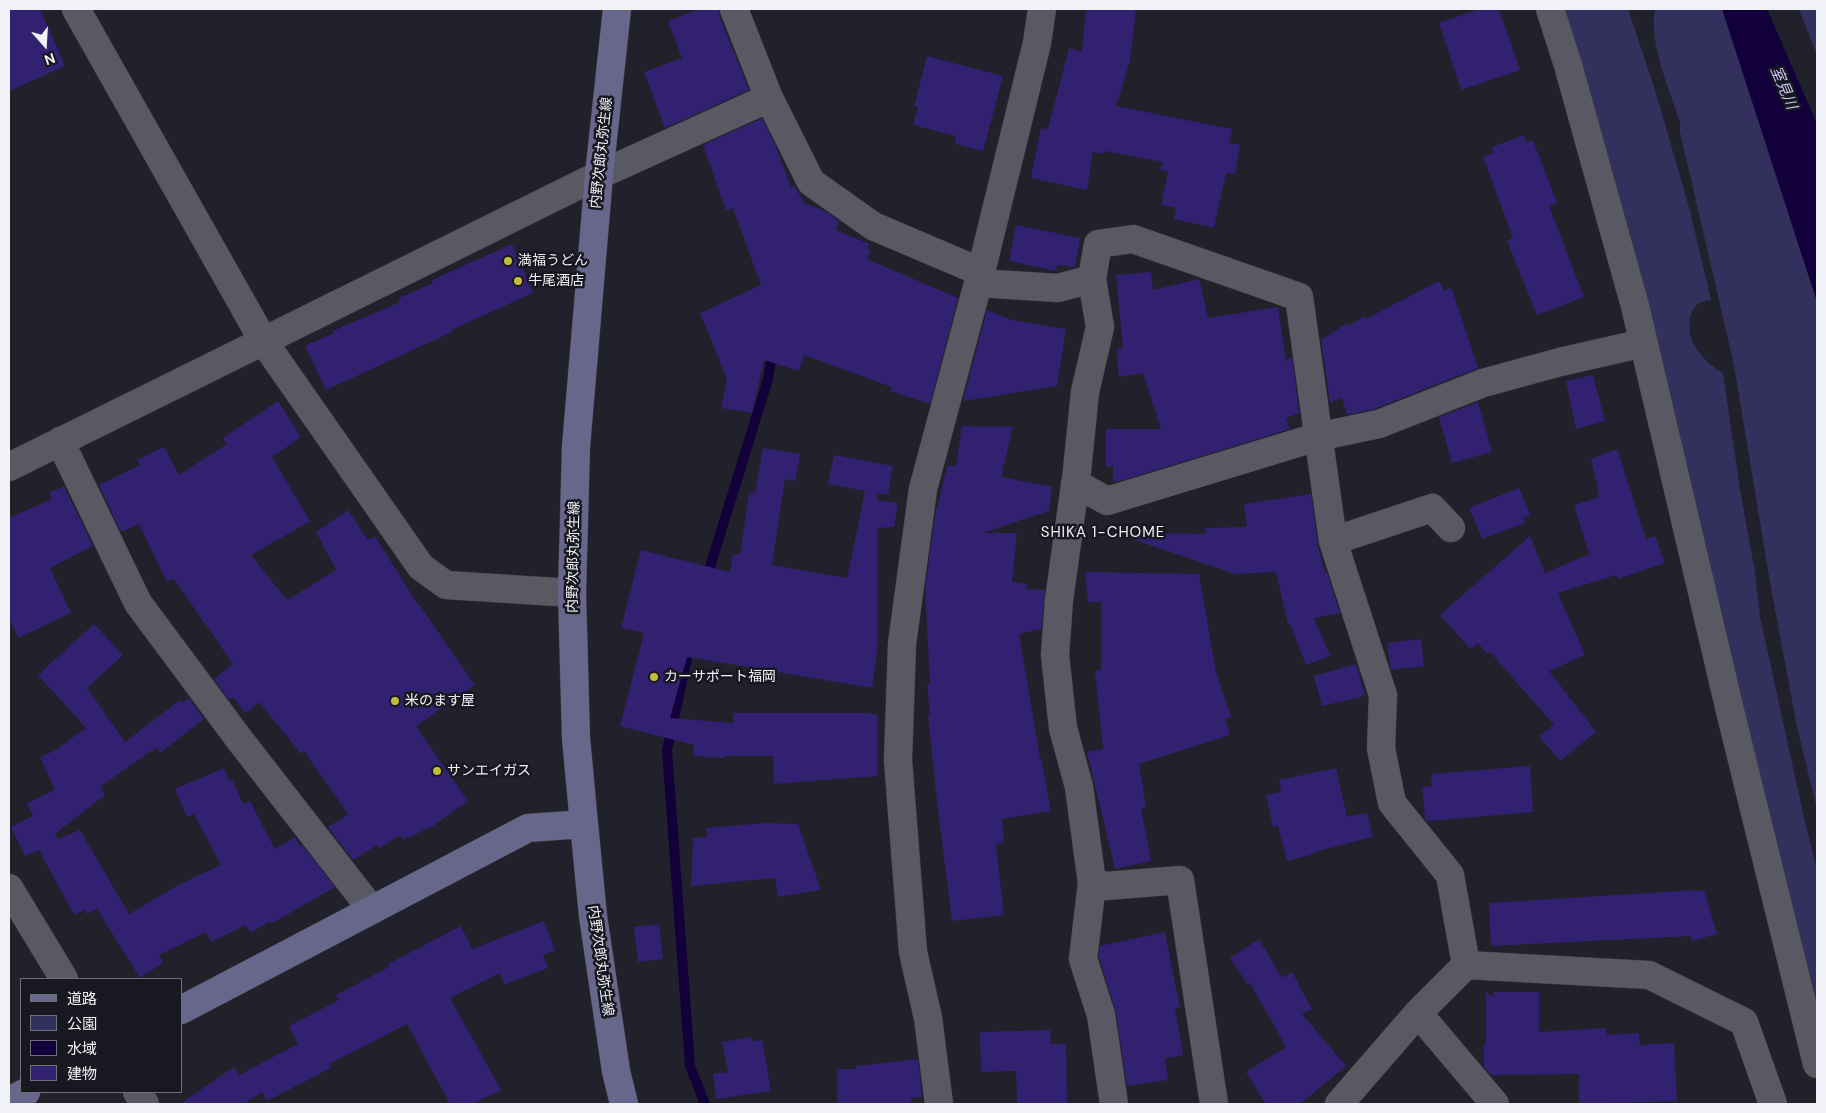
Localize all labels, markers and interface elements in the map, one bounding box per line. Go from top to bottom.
north arrow [20,20,70,70]
text: N [42,49,58,69]
water label: 室見川 [1766,64,1800,112]
street label: 内野次郎丸弥生線 [588,96,616,210]
place label: 満福うどん [518,253,588,269]
marker: 満福うどん [502,255,514,267]
place label: 牛尾酒店 [528,273,584,289]
marker: 牛尾酒店 [512,275,524,287]
street label: 内野次郎丸弥生線 [565,501,583,613]
district label: SHIKA 1-CHOME [1039,524,1167,542]
place label: カーサポート福岡 [664,669,776,685]
marker: カーサポート福岡 [648,671,660,683]
place label: 米のます屋 [405,693,475,709]
marker: 米のます屋 [389,695,401,707]
place label: サンエイガス [447,763,531,779]
marker: サンエイガス [431,765,443,777]
street label: 内野次郎丸弥生線 [584,904,616,1018]
legend [20,978,182,1093]
text: 道路 [67,989,97,1009]
text: 公園 [67,1014,97,1034]
text: 水域 [67,1039,97,1059]
text: 建物 [67,1064,97,1084]

